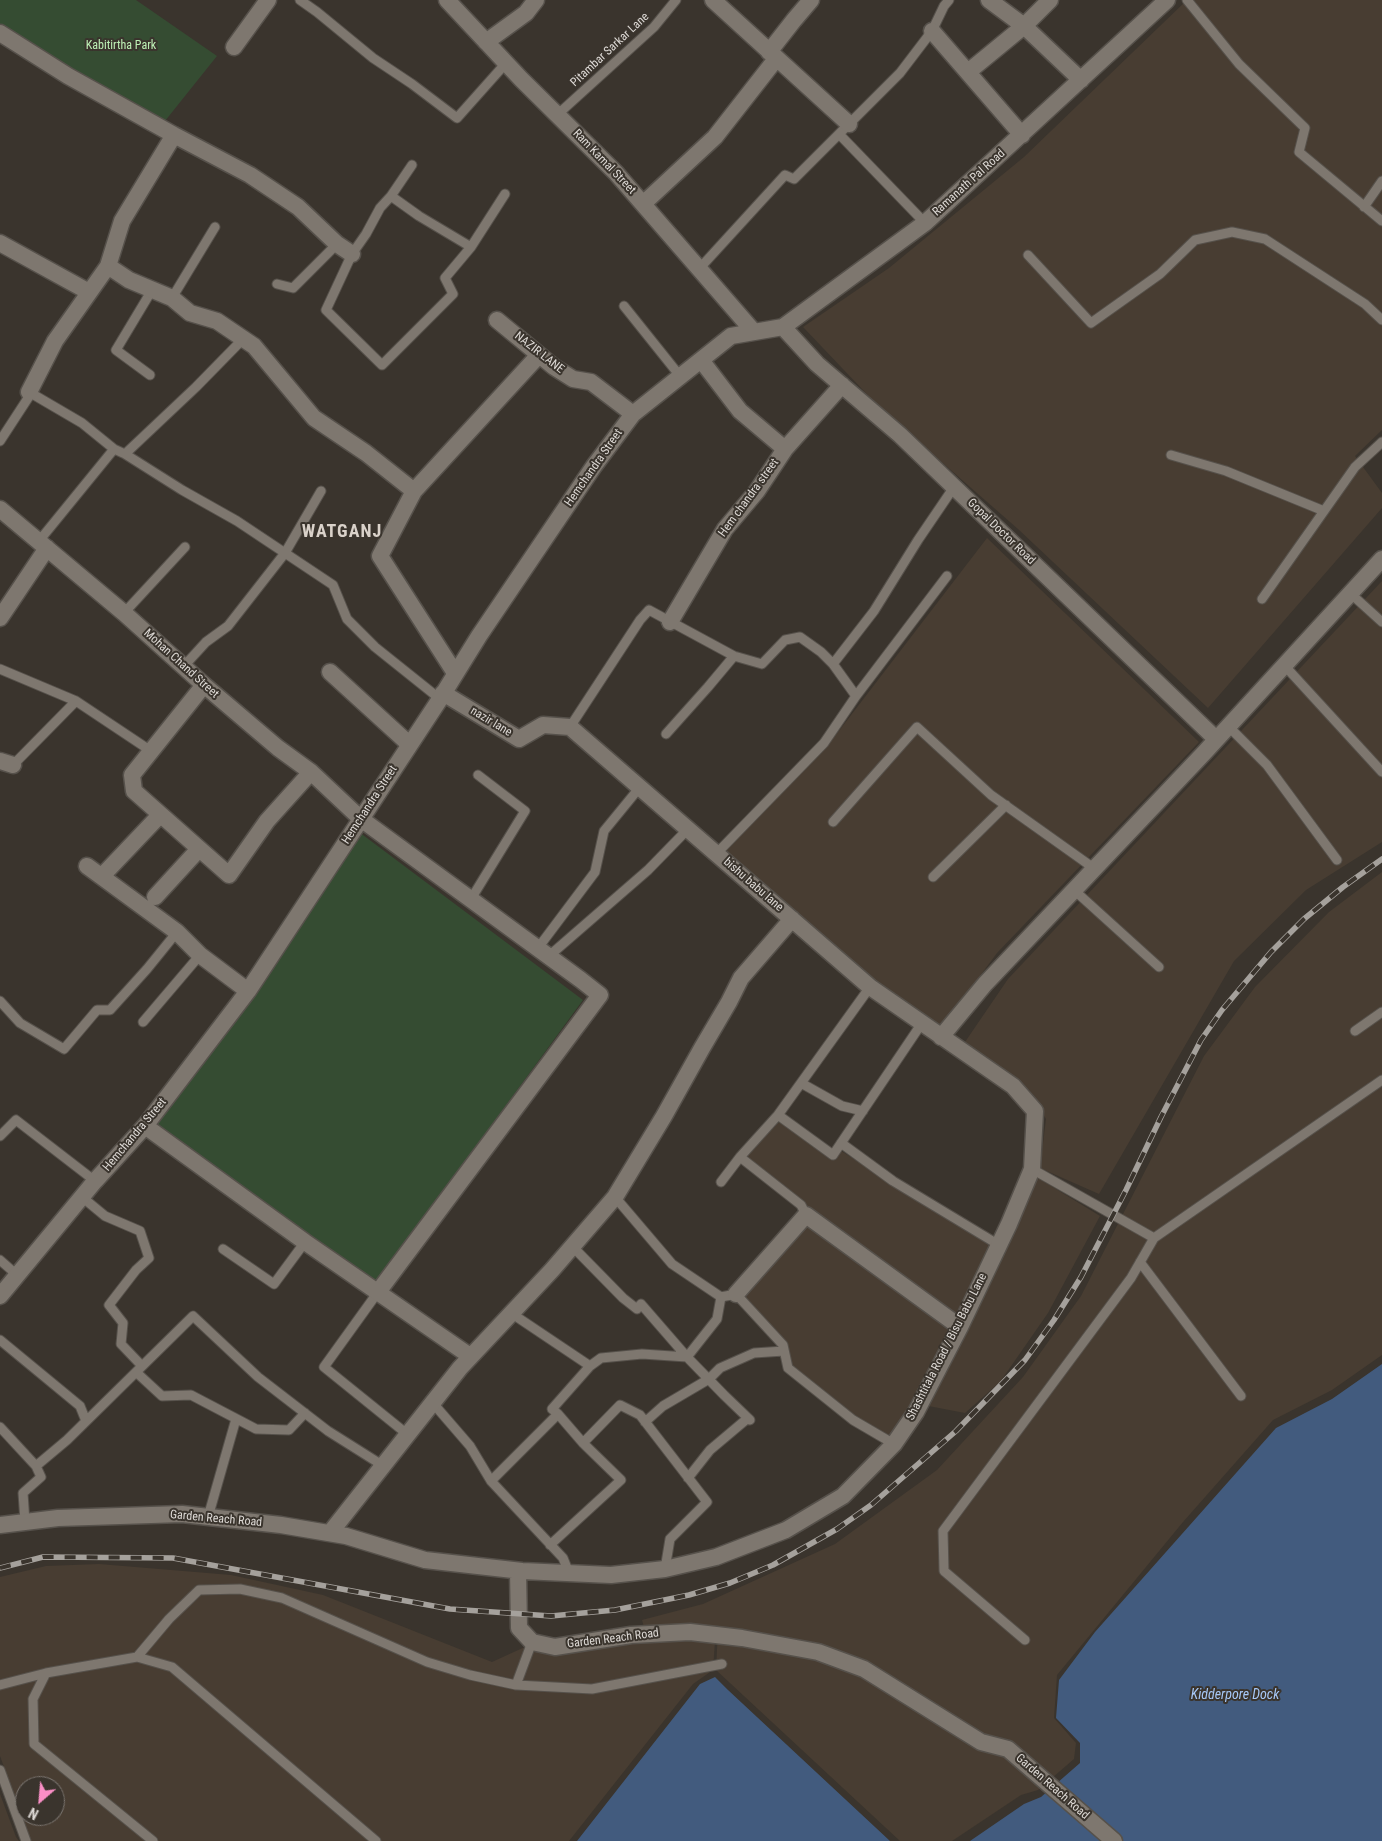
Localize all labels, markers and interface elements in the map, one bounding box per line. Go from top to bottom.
street label: Pitambar Sarkar Lane [568,10,652,90]
park label: Kabitirtha Park [86,39,156,53]
street label: Ram Kamal Street [569,127,639,197]
street label: Ramanath Pal Road [930,147,1008,219]
street label: NAZIR LANE [511,329,567,377]
street label: Hemchandra Street [562,427,626,509]
street label: Hem chandra street [716,456,782,540]
street label: Gopal Doctor Road [964,496,1038,568]
district label: WATGANJ [301,521,383,543]
street label: Mohan Chand Street [140,626,222,702]
street label: nazir lane [468,704,514,740]
street label: Hemchandra Street [339,763,401,847]
street label: bishu babu lane [720,855,786,915]
street label: Hemchandra Street [100,1096,170,1174]
street label: Shashtitala Road / Bisu Babu Lane [904,1271,990,1423]
street label: Garden Reach Road [169,1508,263,1530]
street label: Garden Reach Road [566,1626,660,1652]
water label: Kidderpore Dock [1191,1687,1279,1703]
street label: Garden Reach Road [1012,1751,1092,1823]
north arrow [15,1776,65,1826]
text: N [26,1804,41,1823]

